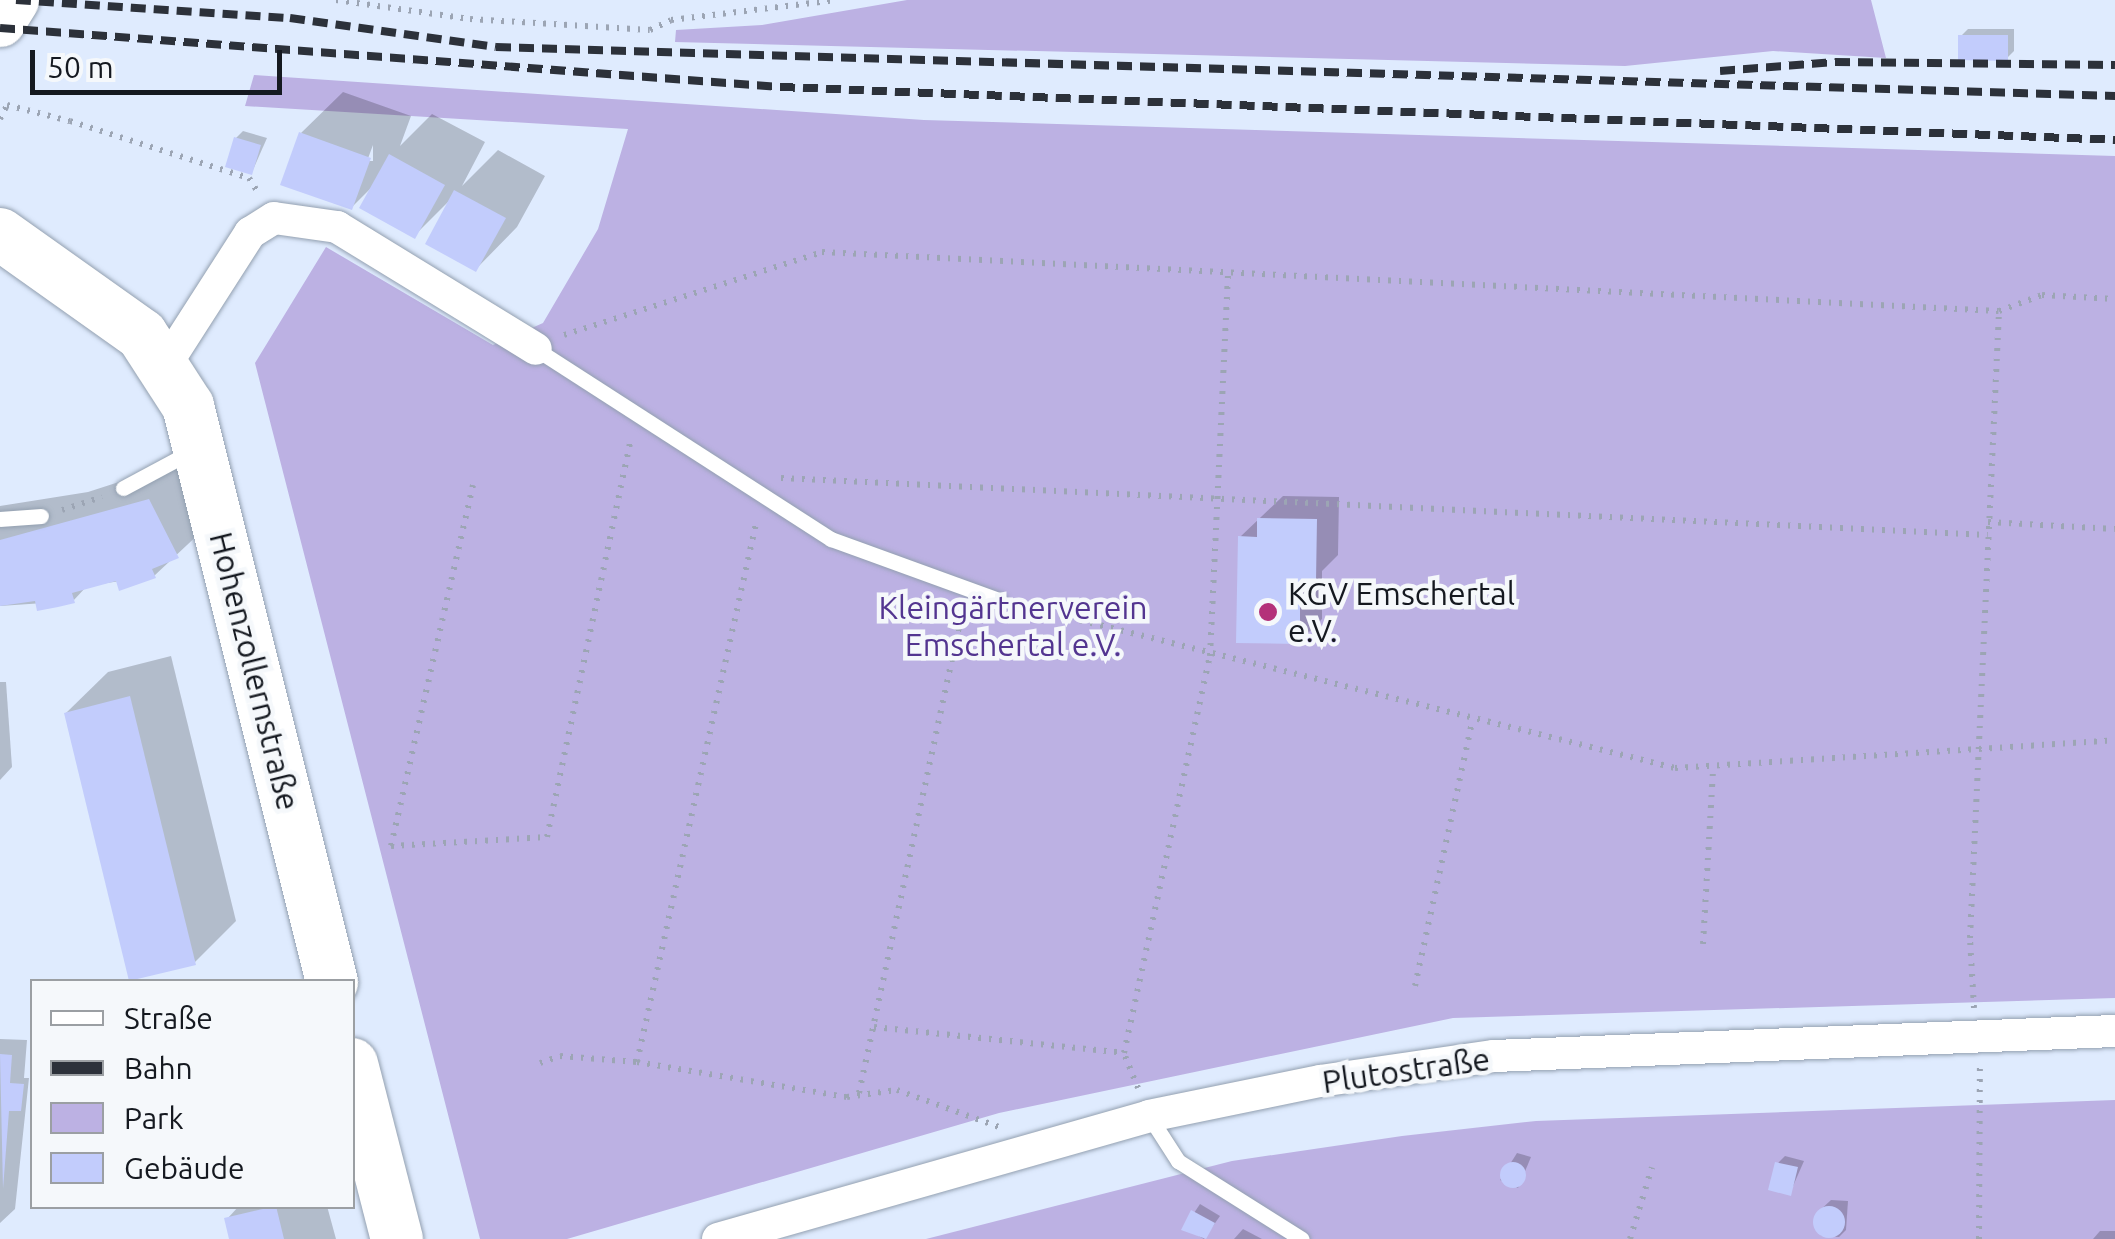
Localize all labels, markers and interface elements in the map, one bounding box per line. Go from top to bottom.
scale bar [35,30,288,92]
text: 50 m [47,50,114,84]
street label: Hohenzollernstraße [202,528,308,814]
place label: KGV Emschertal e.V. [1288,575,1515,650]
park label: Kleingärtnerverein Emschertal e.V. [879,589,1147,664]
marker: KGV Emschertal e.V. [1257,601,1279,623]
legend [30,979,355,1209]
text: Straße [124,1001,213,1035]
street label: Plutostraße [1320,1039,1492,1101]
text: Bahn [124,1051,193,1085]
text: Park [124,1101,184,1135]
text: Gebäude [124,1151,245,1185]

